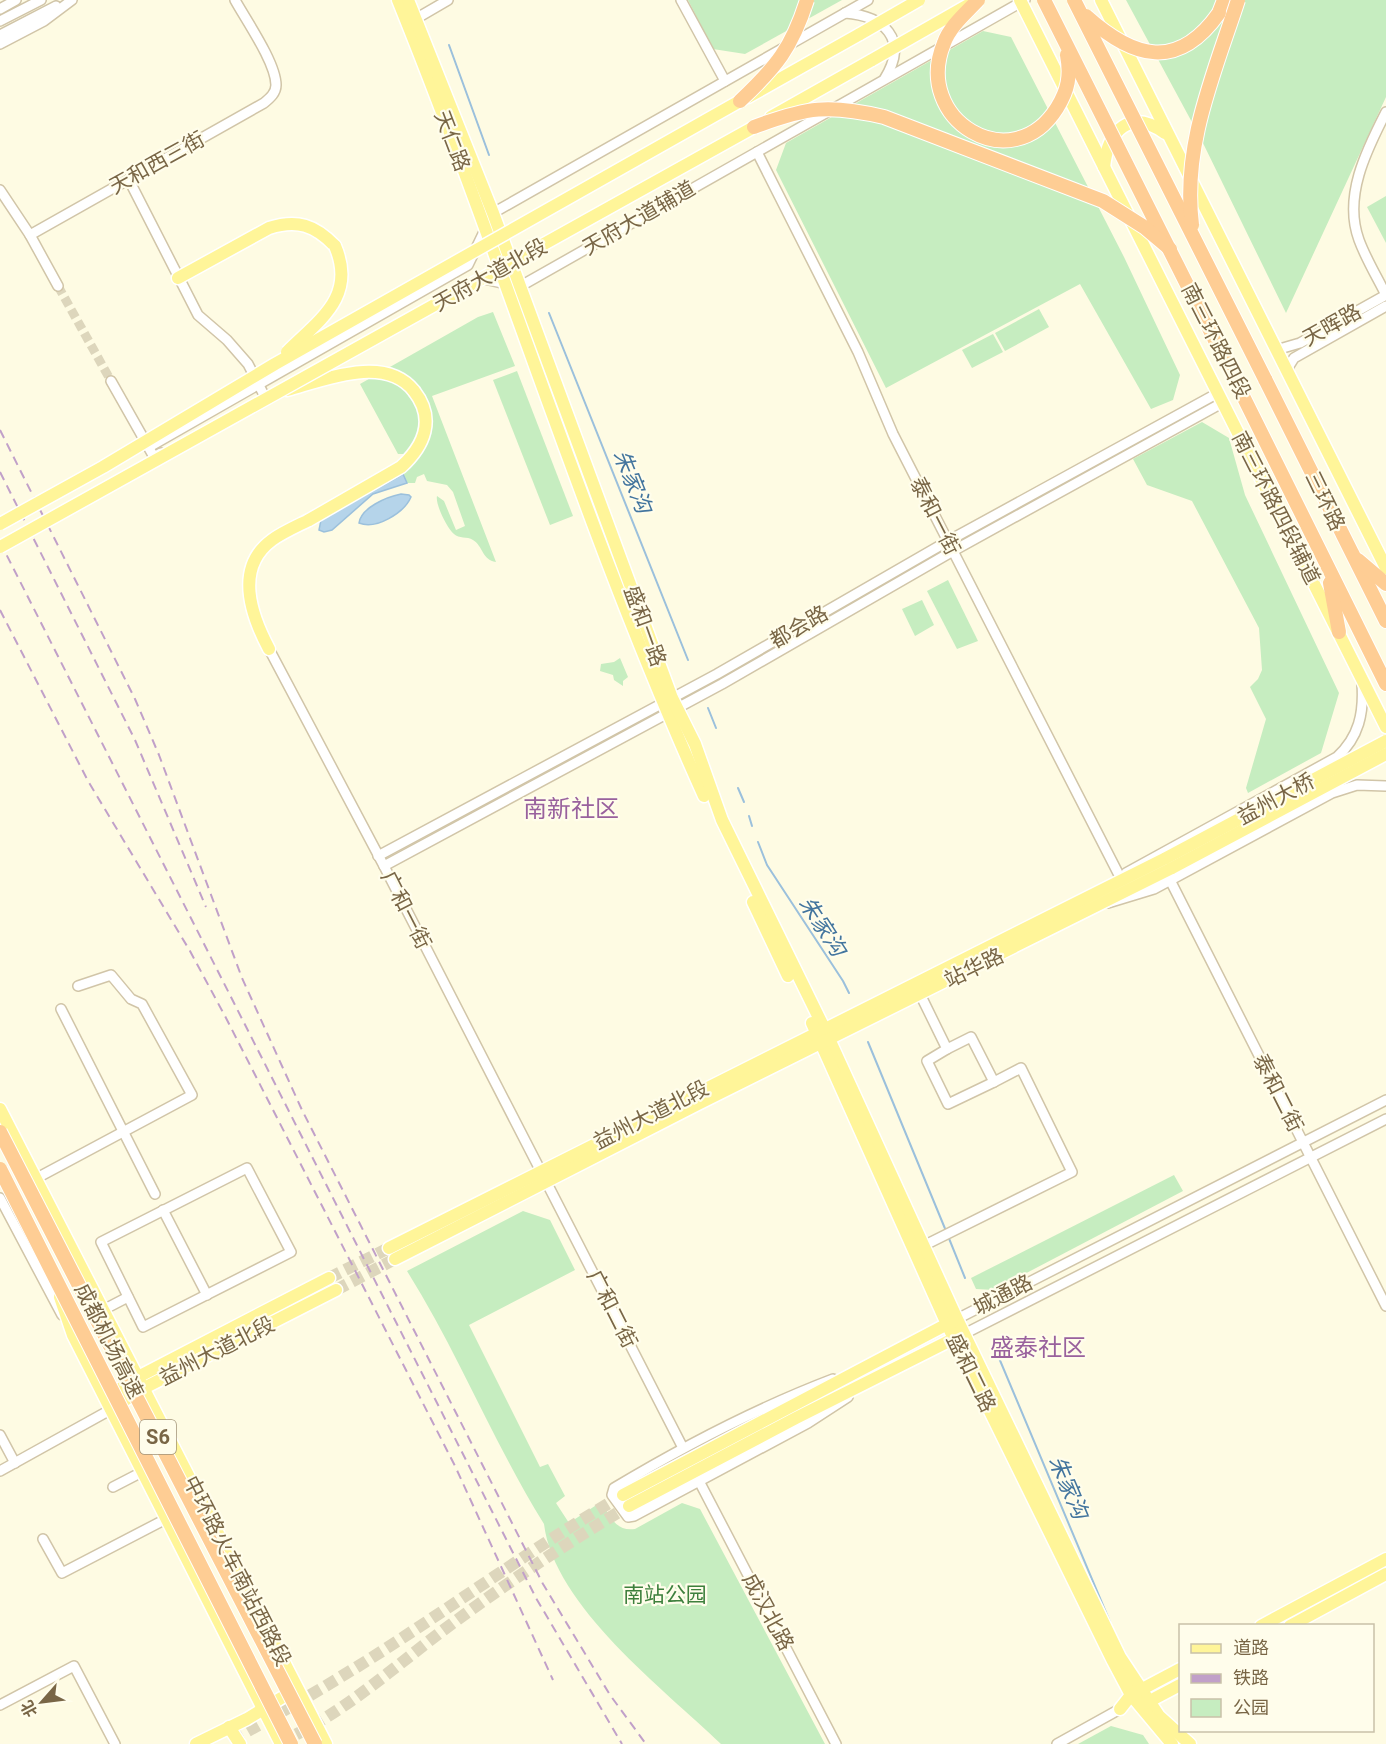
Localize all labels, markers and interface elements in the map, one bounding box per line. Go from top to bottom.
street label: 天仁路 [430,107,474,175]
street label: 天和西三街 [105,127,209,199]
street label: 天府大道辅道 [578,176,700,260]
street label: 天府大道北段 [429,234,551,316]
street label: 南三环路四段 [1177,279,1255,403]
street label: 天晖路 [1299,299,1365,351]
street label: 南三环路四段辅道 [1227,428,1325,588]
water label: 朱家沟 [609,446,657,518]
street label: 三环路 [1300,467,1350,535]
street label: 泰和一街 [905,473,965,559]
street label: 盛和一路 [619,582,671,670]
street label: 都会路 [766,601,832,653]
street label: 益州大桥 [1233,769,1319,829]
district label: 南新社区 [523,795,619,823]
street label: 广和一街 [376,867,436,953]
water label: 朱家沟 [794,892,852,962]
street label: 站华路 [940,943,1008,993]
street label: 泰和二街 [1248,1050,1308,1136]
street label: 益州大道北段 [589,1076,713,1154]
street label: 广和二街 [582,1266,642,1352]
street label: 城通路 [969,1270,1037,1320]
street label: 成都机场高速 [70,1279,148,1403]
street label: 益州大道北段 [155,1312,279,1390]
street label: 盛和二路 [942,1330,1000,1416]
district label: 盛泰社区 [990,1334,1086,1362]
road number: S6 [140,1420,176,1454]
water label: 朱家沟 [1044,1452,1094,1524]
street label: 中环路火车南站西路段 [179,1472,295,1670]
street label: 成汉北路 [738,1569,798,1655]
park label: 南站公园 [623,1583,707,1607]
legend [1179,1624,1374,1732]
text: 道路 [1233,1637,1269,1658]
text: 铁路 [1233,1667,1269,1688]
north arrow [12,1672,72,1732]
text: 北 [17,1697,41,1720]
text: 公园 [1233,1697,1269,1718]

